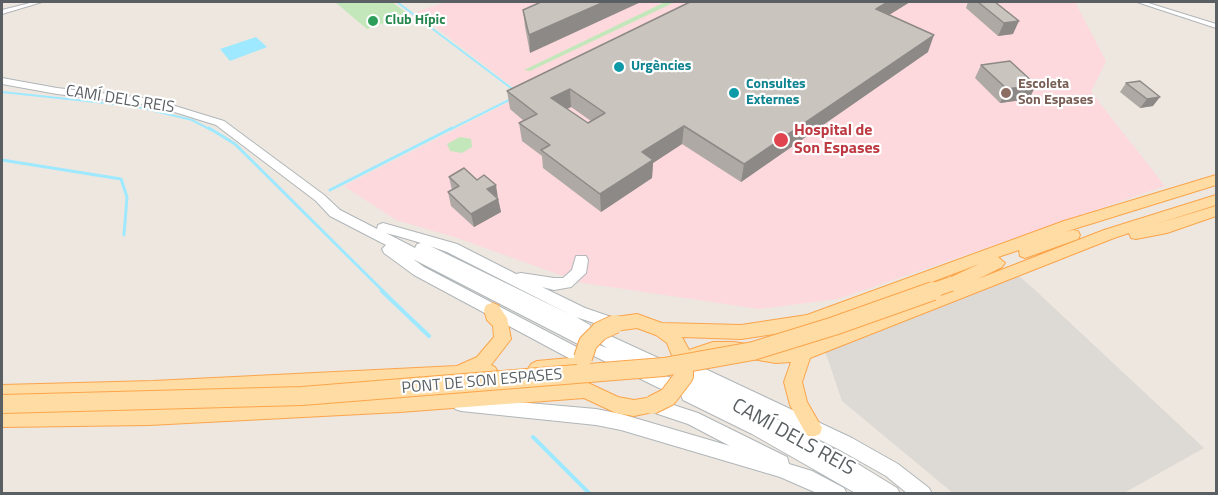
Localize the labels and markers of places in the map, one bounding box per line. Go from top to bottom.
place label: Club Hípic [385,13,445,29]
marker: Club Hípic [366,14,380,28]
place label: Urgències [631,59,691,75]
marker: Urgències [612,60,626,74]
place label: Consultes Externes [746,77,806,110]
place label: Escoleta Son Espases [1018,77,1093,110]
marker: Consultes Externes [727,86,741,100]
marker: Escoleta Son Espases [999,86,1013,100]
place label: Hospital de Son Espases [794,121,880,159]
marker: Hospital de Son Espases [772,131,790,149]

